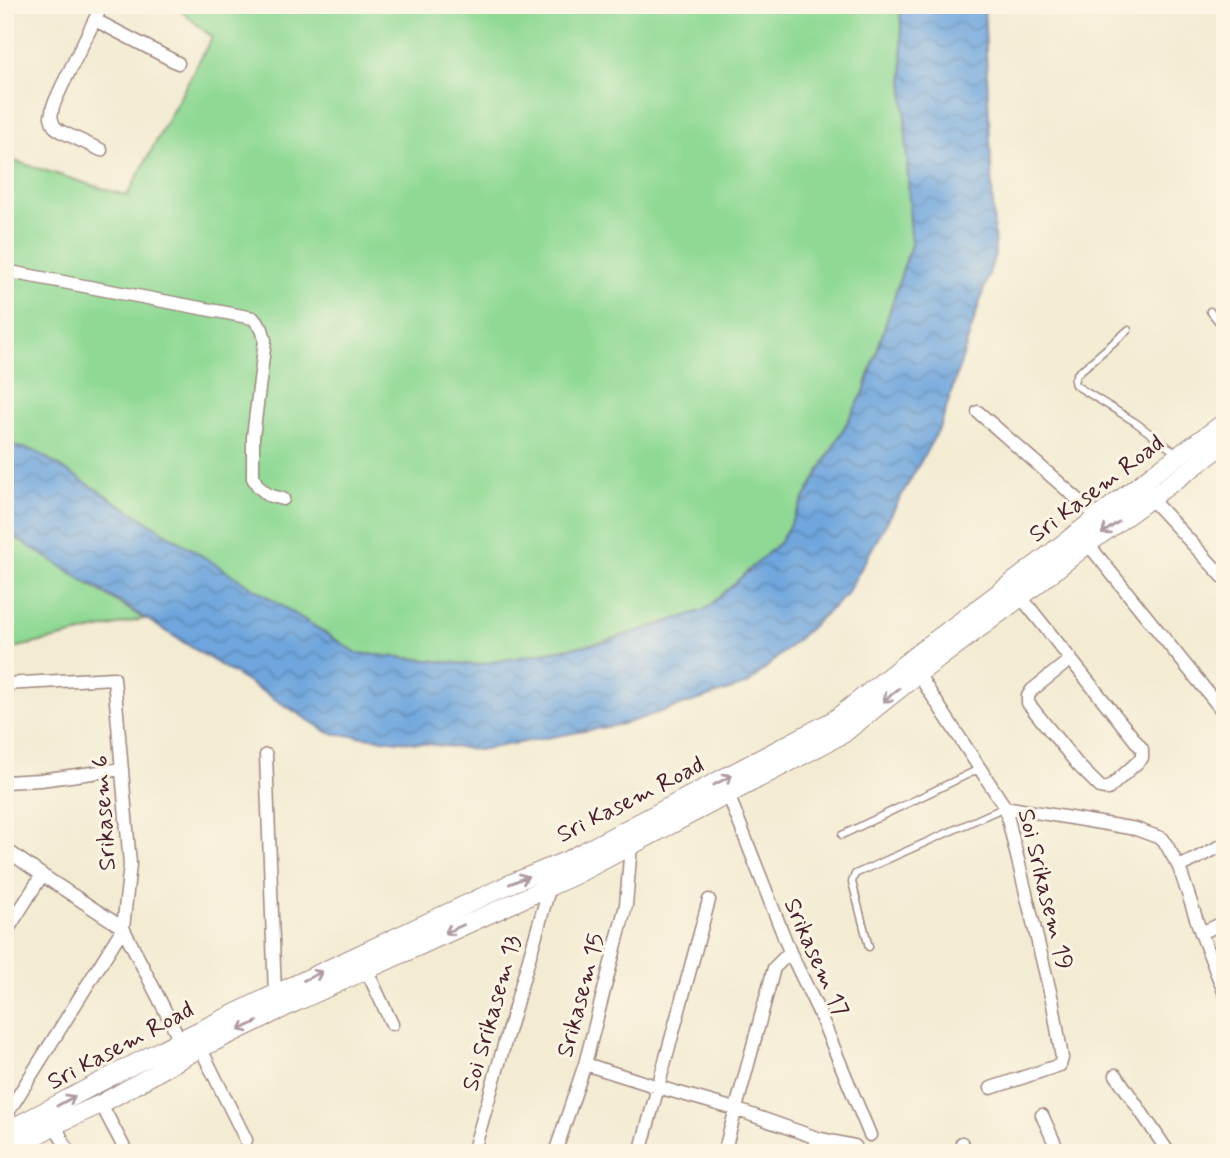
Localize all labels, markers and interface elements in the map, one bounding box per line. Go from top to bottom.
street label: Sri Kasem Road [1023,428,1171,550]
one-way arrow [1102,520,1120,535]
one-way arrow [882,688,900,703]
street label: Sri Kasem Road [552,750,710,851]
street label: Srikasem 6 [85,754,124,872]
one-way arrow [712,772,733,786]
street label: Soi Srikasem 19 [1010,806,1079,973]
one-way arrow [507,873,529,886]
street label: Srikasem 17 [776,894,855,1022]
one-way arrow [444,923,465,936]
street label: Srikasem 15 [550,930,613,1061]
street label: Soi Srikasem 13 [455,932,529,1095]
one-way arrow [301,969,323,982]
street label: Sri Kasem Road [42,995,199,1098]
one-way arrow [238,1019,259,1033]
one-way arrow [55,1094,75,1108]

